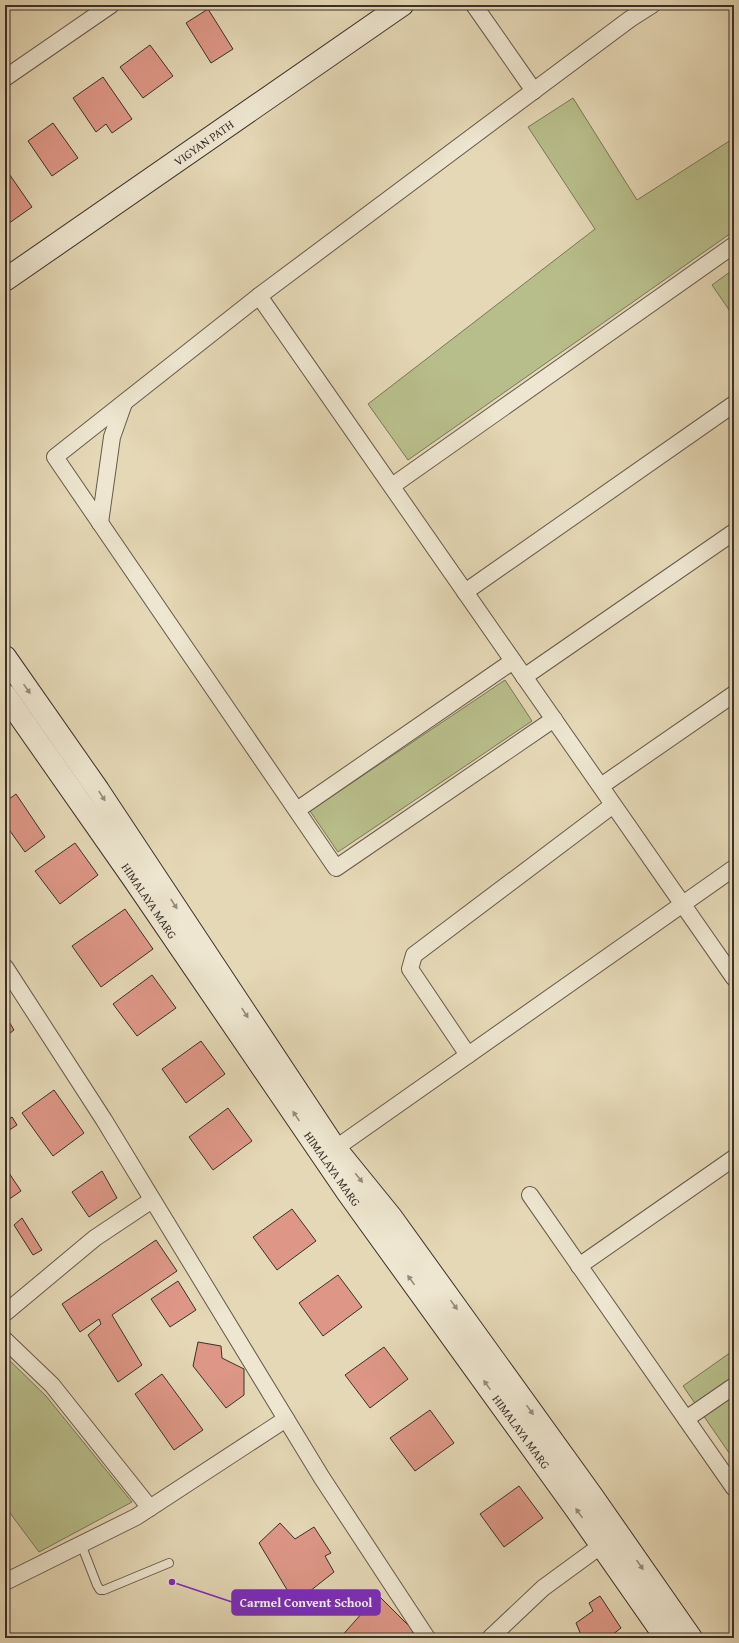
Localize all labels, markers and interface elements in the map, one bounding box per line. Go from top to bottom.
street label: VIGYAN PATH [170,116,237,170]
one-way arrow [23,684,31,694]
one-way arrow [98,791,106,801]
street label: HIMALAYA MARG [118,859,181,942]
one-way arrow [170,899,178,909]
one-way arrow [242,1007,249,1018]
one-way arrow [292,1111,300,1121]
street label: HIMALAYA MARG [300,1128,365,1210]
one-way arrow [355,1173,364,1184]
one-way arrow [407,1274,415,1285]
one-way arrow [450,1299,458,1310]
one-way arrow [483,1380,491,1390]
street label: HIMALAYA MARG [489,1391,554,1472]
one-way arrow [526,1405,534,1415]
one-way arrow [575,1508,583,1519]
one-way arrow [636,1560,644,1570]
callout: Carmel Convent School [232,1590,380,1615]
text: Carmel Convent School [240,1593,372,1612]

